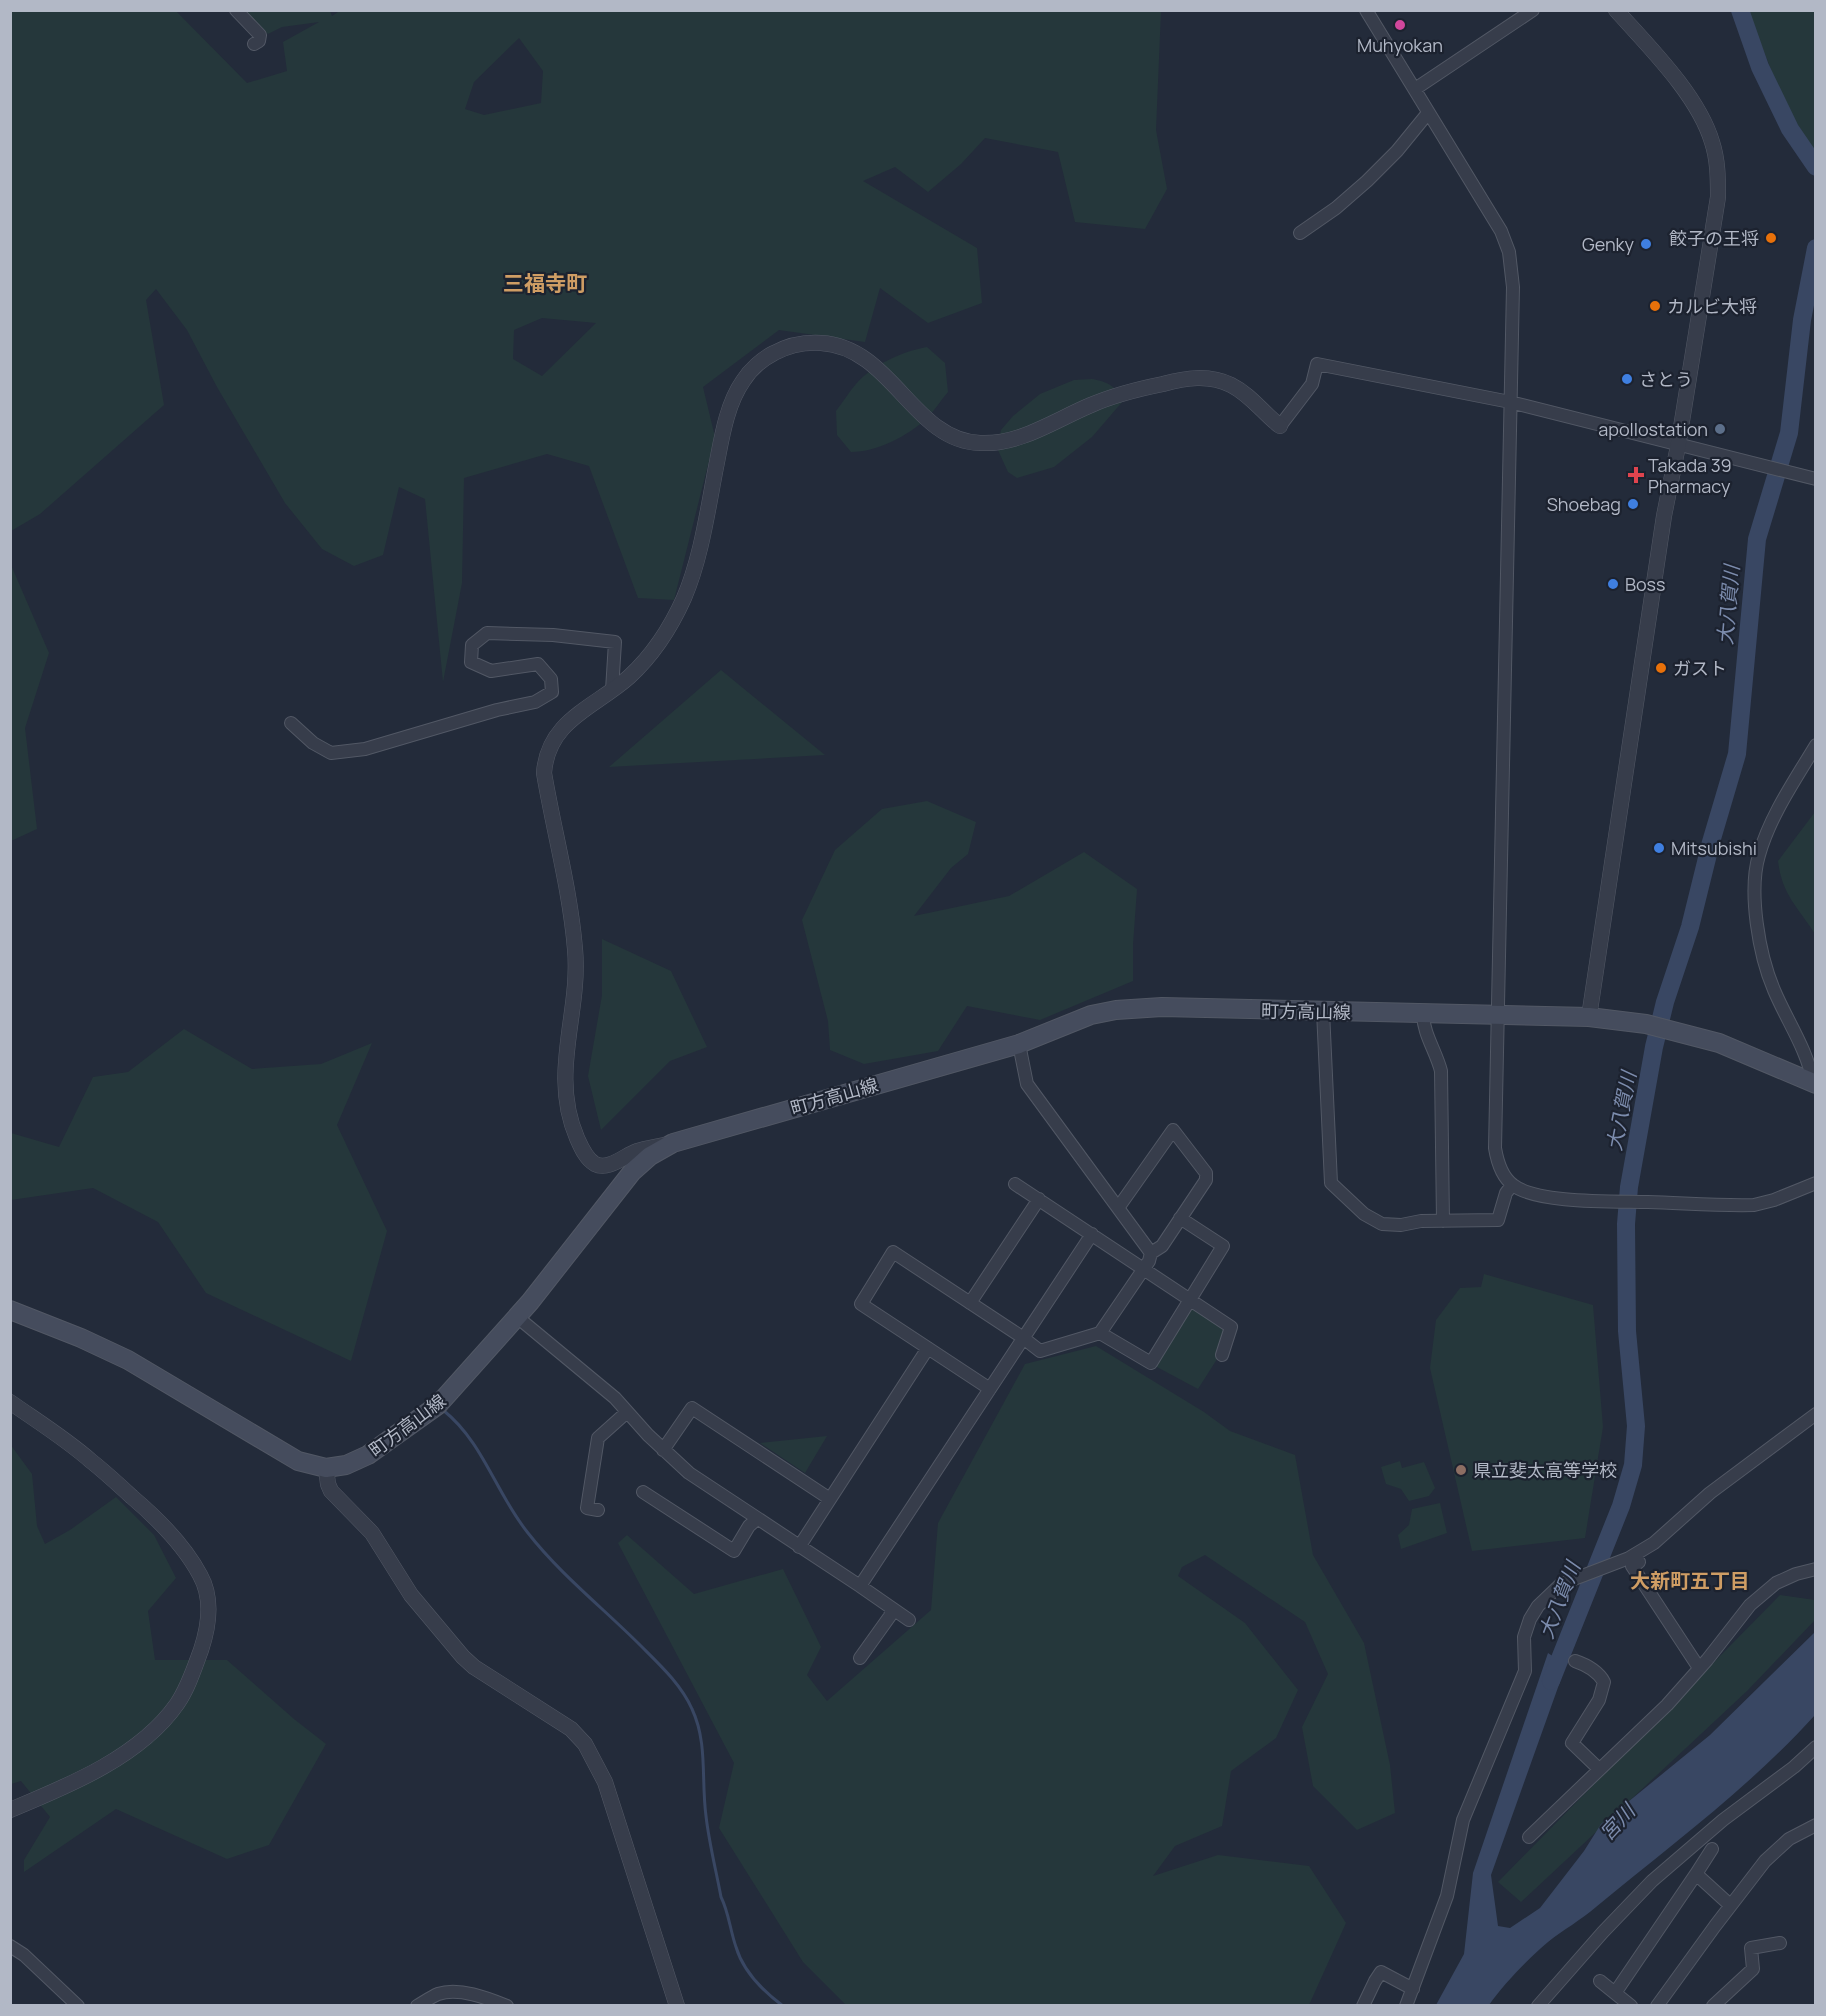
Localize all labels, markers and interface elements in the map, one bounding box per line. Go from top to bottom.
marker: Muhyokan [1393,18,1407,32]
place label: Muhyokan [1357,33,1443,57]
place label: 餃子の王将 [1669,226,1759,250]
marker: 餃子の王将 [1764,231,1778,245]
place label: Genky [1582,232,1634,256]
marker: Genky [1639,237,1653,251]
district label: 三福寺町 [503,269,587,297]
place label: カルビ大将 [1667,294,1757,318]
marker: カルビ大将 [1648,299,1662,313]
place label: さとう [1639,367,1693,391]
marker: さとう [1620,372,1634,386]
place label: apollostation [1598,417,1708,441]
marker: apollostation [1713,422,1727,436]
place label: Takada 39 Pharmacy [1648,453,1732,498]
marker: Takada 39 Pharmacy [1629,468,1643,482]
place label: Shoebag [1547,492,1621,516]
marker: Shoebag [1626,497,1640,511]
water label: 大八賀川 [1711,562,1745,646]
place label: Boss [1625,572,1666,596]
marker: Boss [1606,577,1620,591]
place label: ガスト [1673,656,1727,680]
marker: ガスト [1654,661,1668,675]
place label: Mitsubishi [1671,836,1757,860]
marker: Mitsubishi [1652,841,1666,855]
street label: 町方高山線 [1261,998,1351,1024]
water label: 大八賀川 [1600,1067,1642,1153]
street label: 町方高山線 [787,1072,881,1120]
street label: 町方高山線 [364,1388,450,1462]
place label: 県立斐太高等学校 [1473,1458,1617,1482]
marker: 県立斐太高等学校 [1454,1463,1468,1477]
water label: 大八賀川 [1532,1556,1587,1642]
district label: 大新町五丁目 [1630,1567,1750,1594]
water label: 宮川 [1593,1797,1642,1846]

